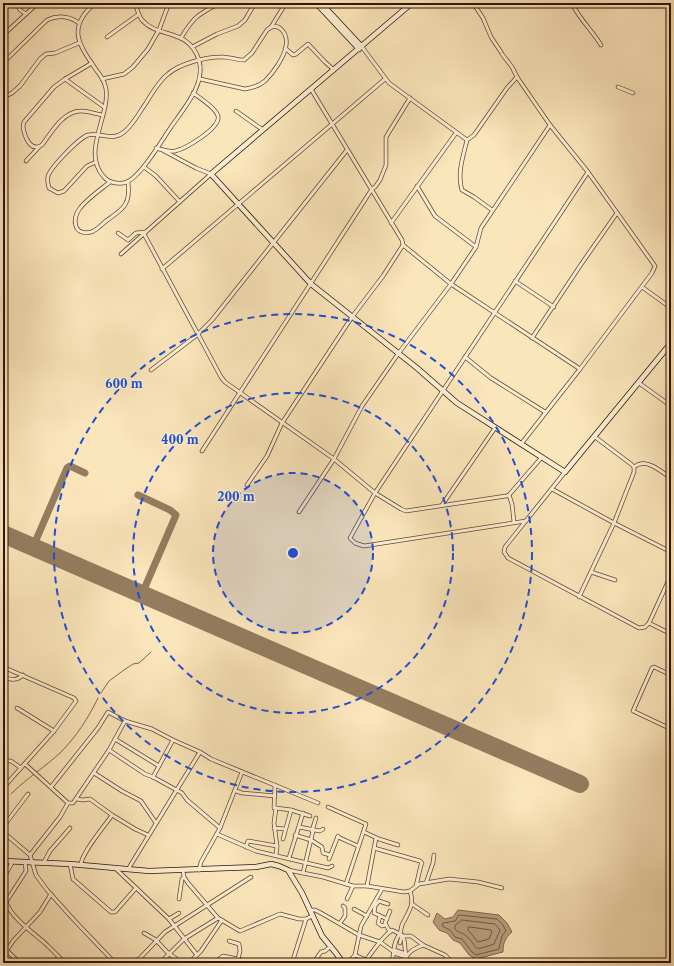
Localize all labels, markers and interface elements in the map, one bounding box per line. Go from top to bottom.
text: 600 m [105,376,143,391]
text: 400 m [161,432,199,447]
text: 200 m [217,489,255,504]
centre of rings [286,546,300,560]

